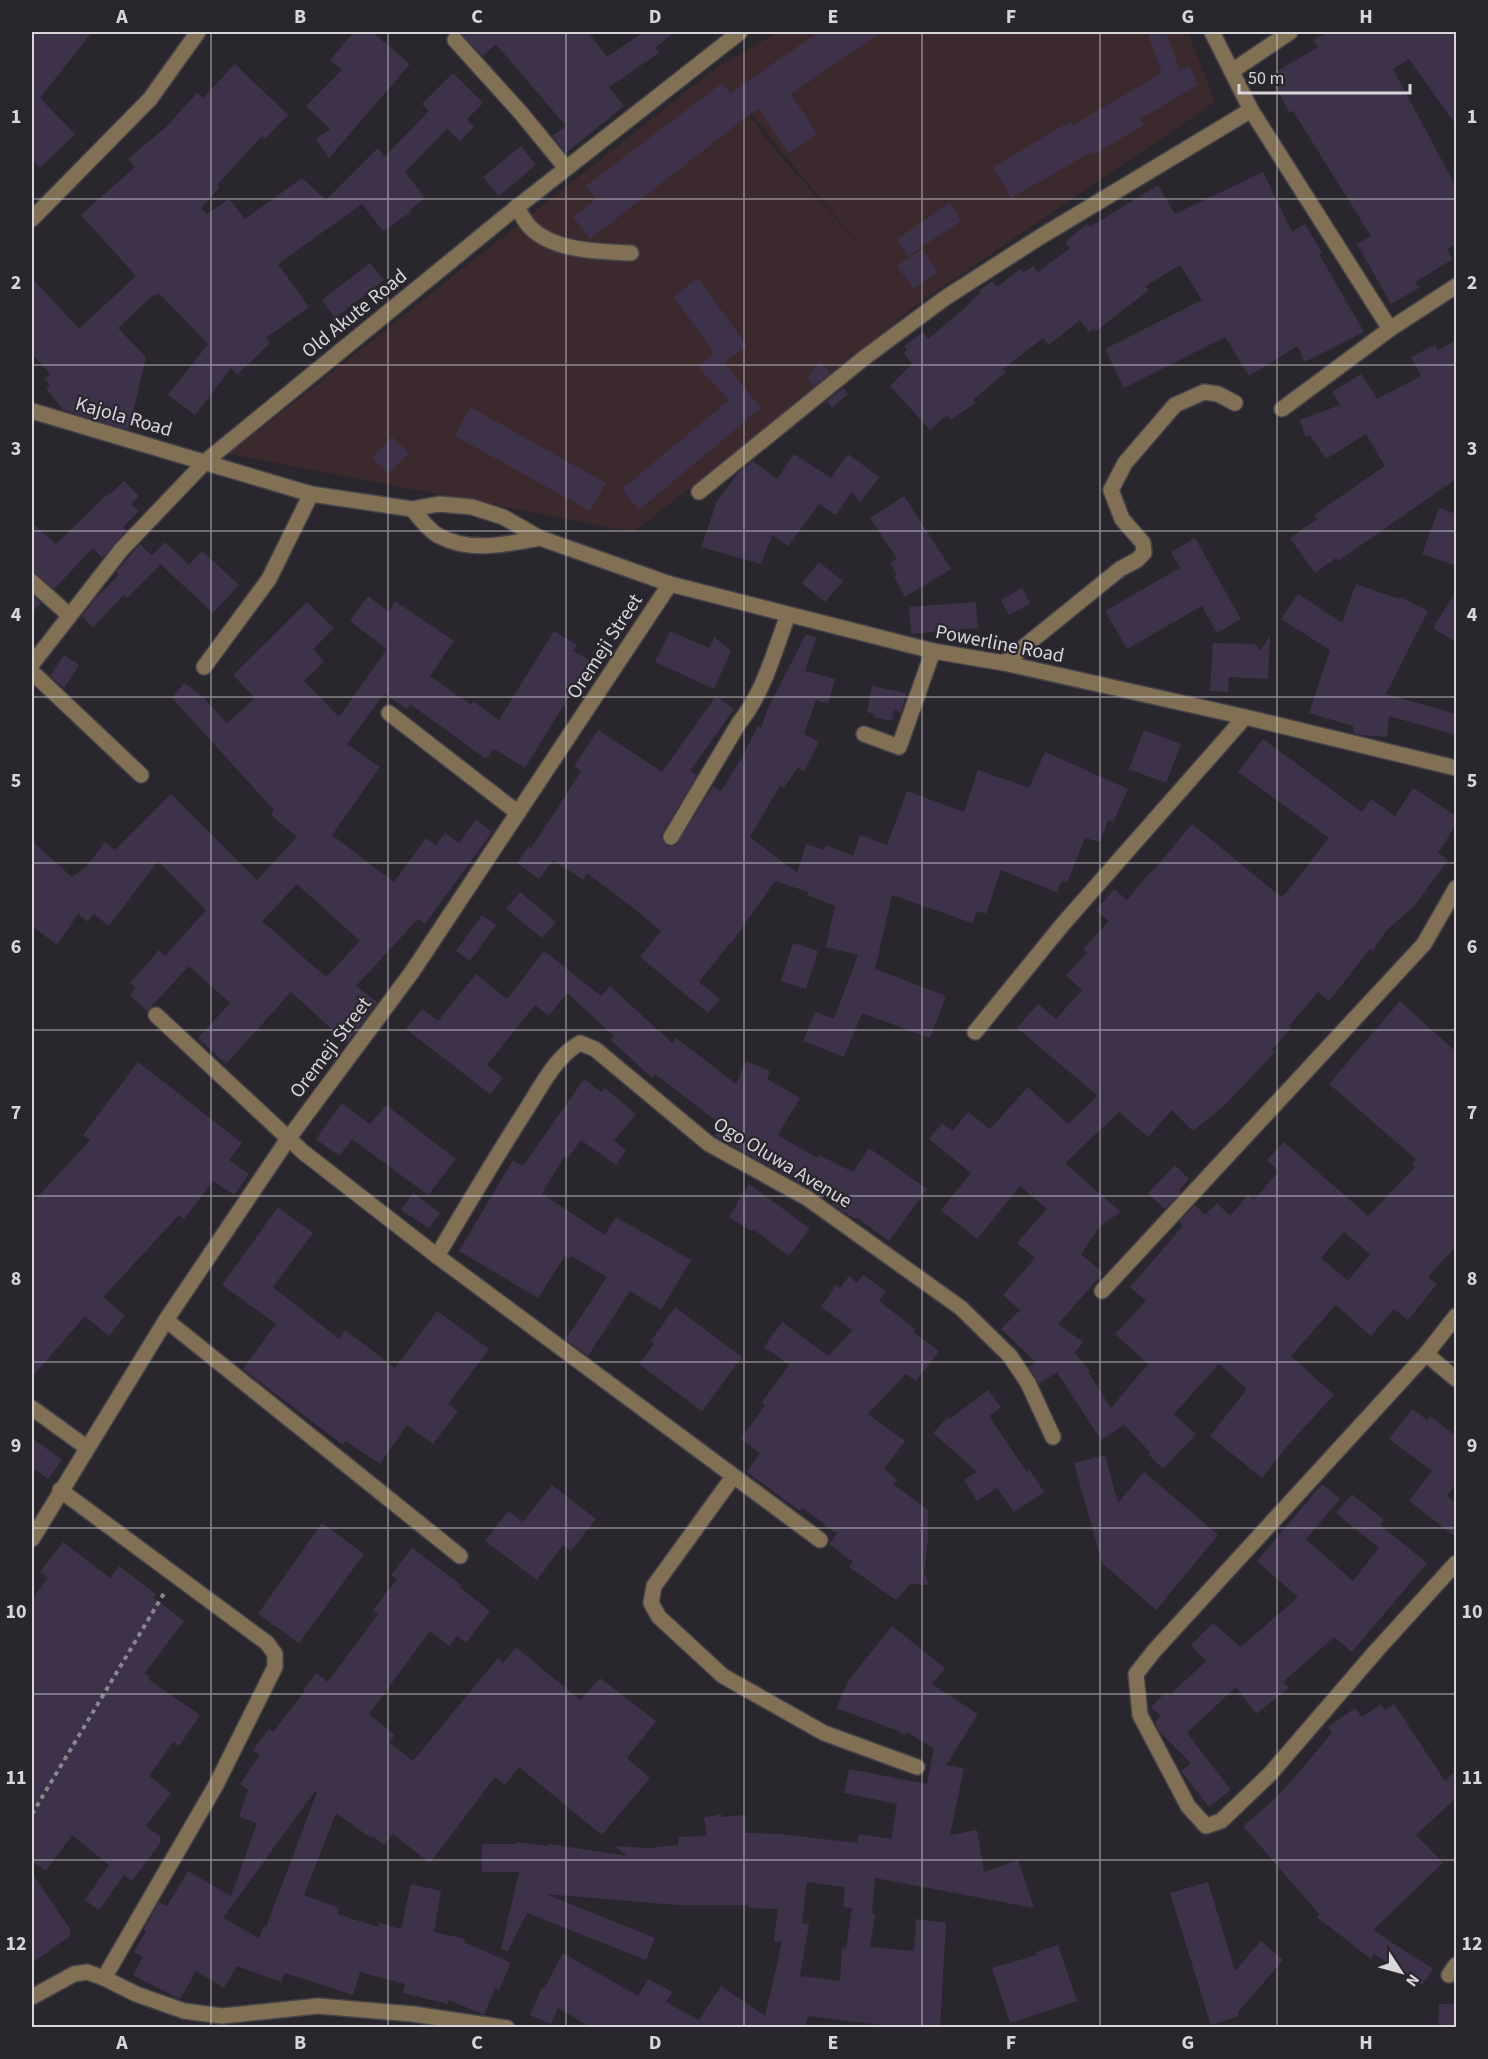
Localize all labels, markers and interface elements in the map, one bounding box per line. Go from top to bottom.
text: A [115,3,128,31]
text: B [294,3,306,31]
text: C [471,3,483,31]
text: D [649,3,661,31]
text: E [828,3,838,31]
text: F [1006,3,1016,31]
text: G [1182,3,1194,31]
text: H [1359,3,1373,31]
scale bar [1239,57,1410,95]
text: 50 m [1248,66,1284,91]
text: 1 [11,103,21,131]
text: 1 [1467,103,1477,131]
street label: Old Akute Road [296,263,413,365]
text: 2 [11,269,21,297]
text: 2 [1467,269,1477,297]
street label: Kajola Road [72,390,175,444]
text: 3 [11,435,21,463]
text: 3 [1467,435,1477,463]
street label: Oremeji Street [560,588,649,705]
text: 4 [11,601,22,629]
text: 4 [1467,601,1478,629]
street label: Powerline Road [933,618,1067,670]
text: 5 [11,767,21,795]
text: 5 [1467,767,1477,795]
text: 6 [11,933,21,961]
text: 6 [1467,933,1477,961]
street label: Oremeji Street [283,991,378,1104]
text: 7 [11,1099,21,1127]
text: 7 [1467,1099,1477,1127]
street label: Ogo Oluwa Avenue [708,1110,857,1215]
text: 8 [11,1265,21,1293]
text: 8 [1467,1265,1477,1293]
text: 9 [11,1432,21,1460]
text: 9 [1467,1432,1477,1460]
text: 10 [5,1598,27,1626]
text: 10 [1461,1598,1483,1626]
text: 11 [5,1764,27,1792]
text: 11 [1461,1764,1483,1792]
text: 12 [5,1930,27,1958]
text: 12 [1461,1930,1483,1958]
north arrow [1371,1942,1431,2002]
text: N [1400,1969,1424,1991]
text: A [115,2029,128,2057]
text: B [294,2029,306,2057]
text: C [471,2029,483,2057]
text: D [649,2029,661,2057]
text: E [828,2029,838,2057]
text: F [1006,2029,1016,2057]
text: G [1182,2029,1194,2057]
text: H [1359,2029,1373,2057]

